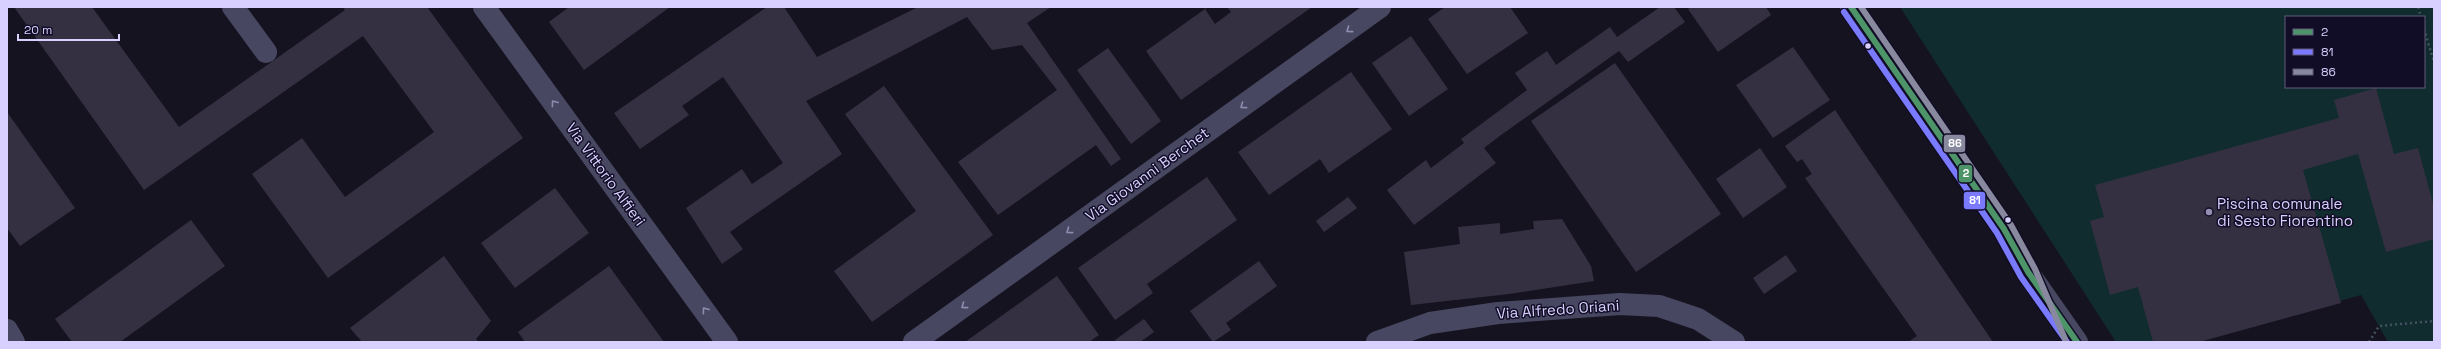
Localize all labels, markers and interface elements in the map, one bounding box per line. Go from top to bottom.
scale bar [18,16,119,42]
legend [2285,16,2425,88]
text: 20 m [24,22,52,38]
text: 2 [2321,24,2328,40]
one-way arrow [1346,25,1353,32]
unlabelled marker [1863,41,1873,51]
text: 81 [2321,44,2334,60]
text: 86 [2321,64,2336,80]
one-way arrow [552,101,559,108]
one-way arrow [1240,101,1247,109]
street label: Via Vittorio Alfieri [562,119,650,229]
street label: Via Giovanni Berchet [1081,123,1213,225]
line badge: 86 [1943,134,1966,153]
text: 86 [1948,136,1962,150]
line badge: 2 [1958,164,1973,183]
text: 2 [1963,166,1970,180]
line badge: 81 [1963,191,1986,210]
text: 81 [1969,193,1981,207]
place label: Piscina comunale di Sesto Fiorentino [2217,194,2353,230]
marker: Piscina comunale di Sesto Fiorentino [2204,207,2214,217]
unlabelled marker [2003,215,2013,225]
one-way arrow [1067,226,1074,233]
street label: Via Alfredo Oriani [1496,295,1620,323]
one-way arrow [961,301,968,308]
one-way arrow [702,308,709,315]

